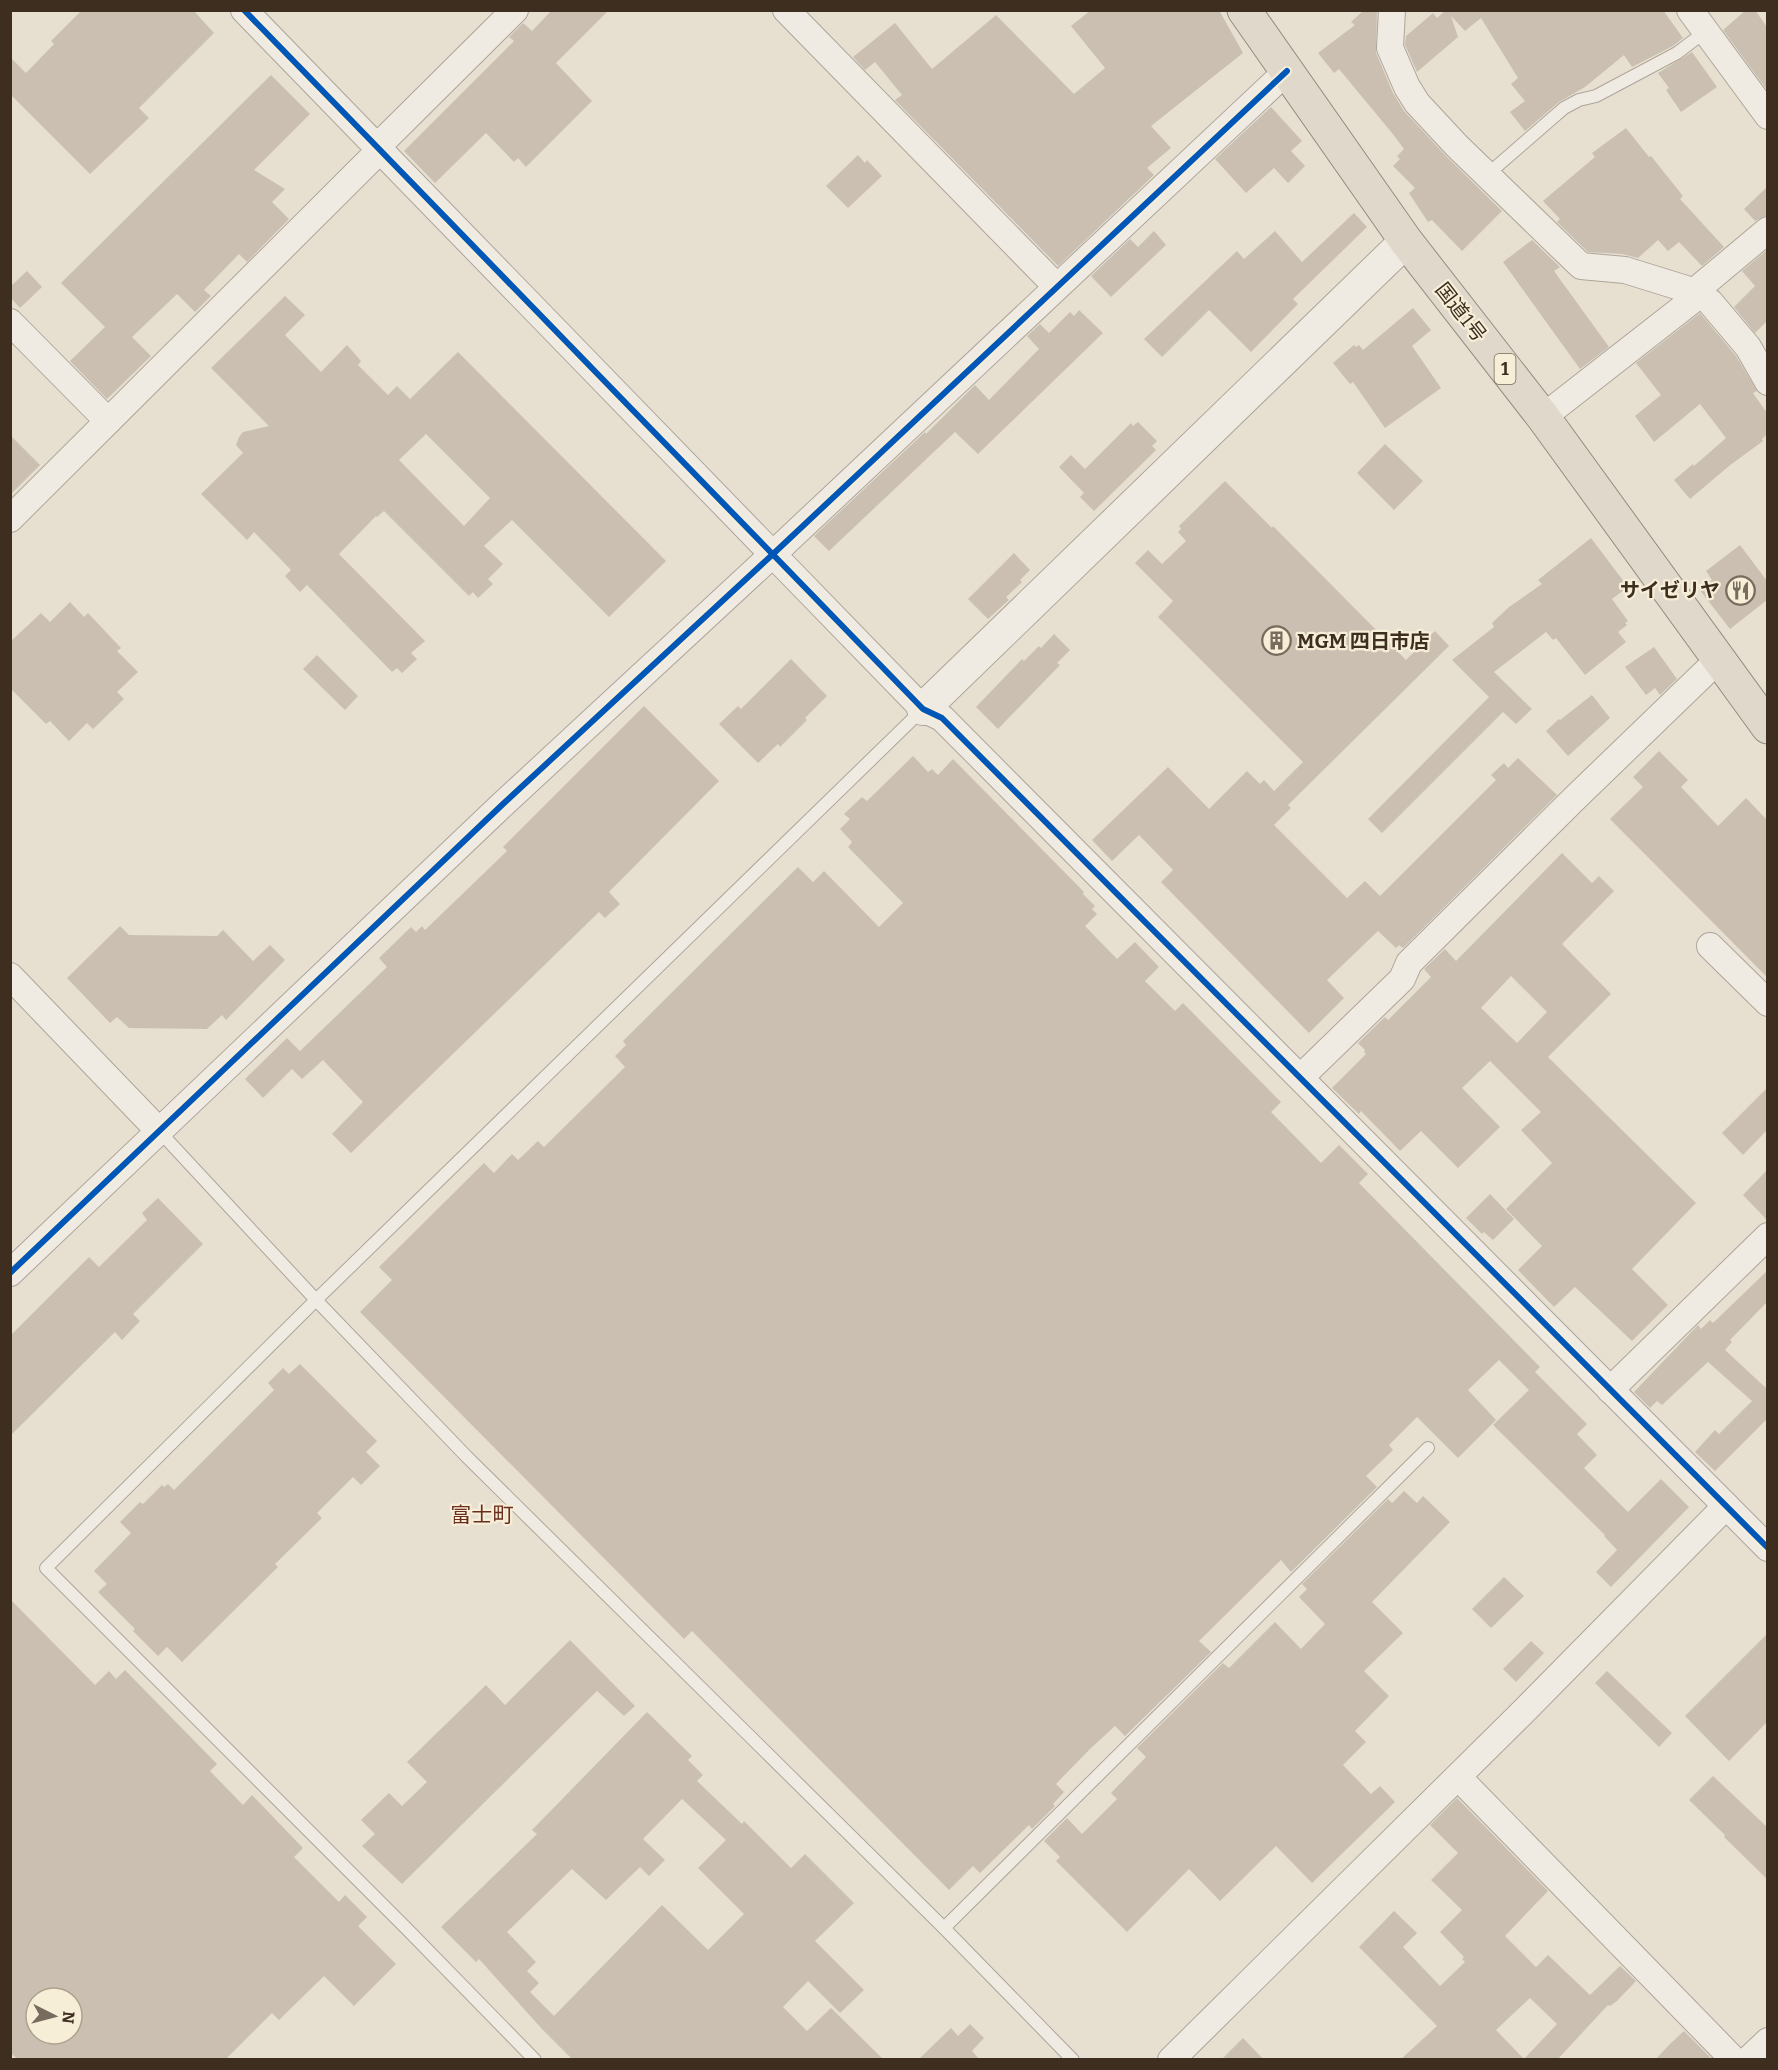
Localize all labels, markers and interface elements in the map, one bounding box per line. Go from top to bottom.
street label: 国道1号 [1431,278,1491,346]
road number: 1 [1494,354,1516,384]
restaurant icon: サイゼリヤ [1725,574,1757,606]
place label: サイゼリヤ [1620,578,1720,602]
building icon: MGM 四日市店 [1260,625,1292,657]
place label: MGM 四日市店 [1297,629,1430,653]
district label: 富士町 [451,1502,514,1528]
north arrow [24,1986,84,2046]
text: N [58,2010,79,2025]

